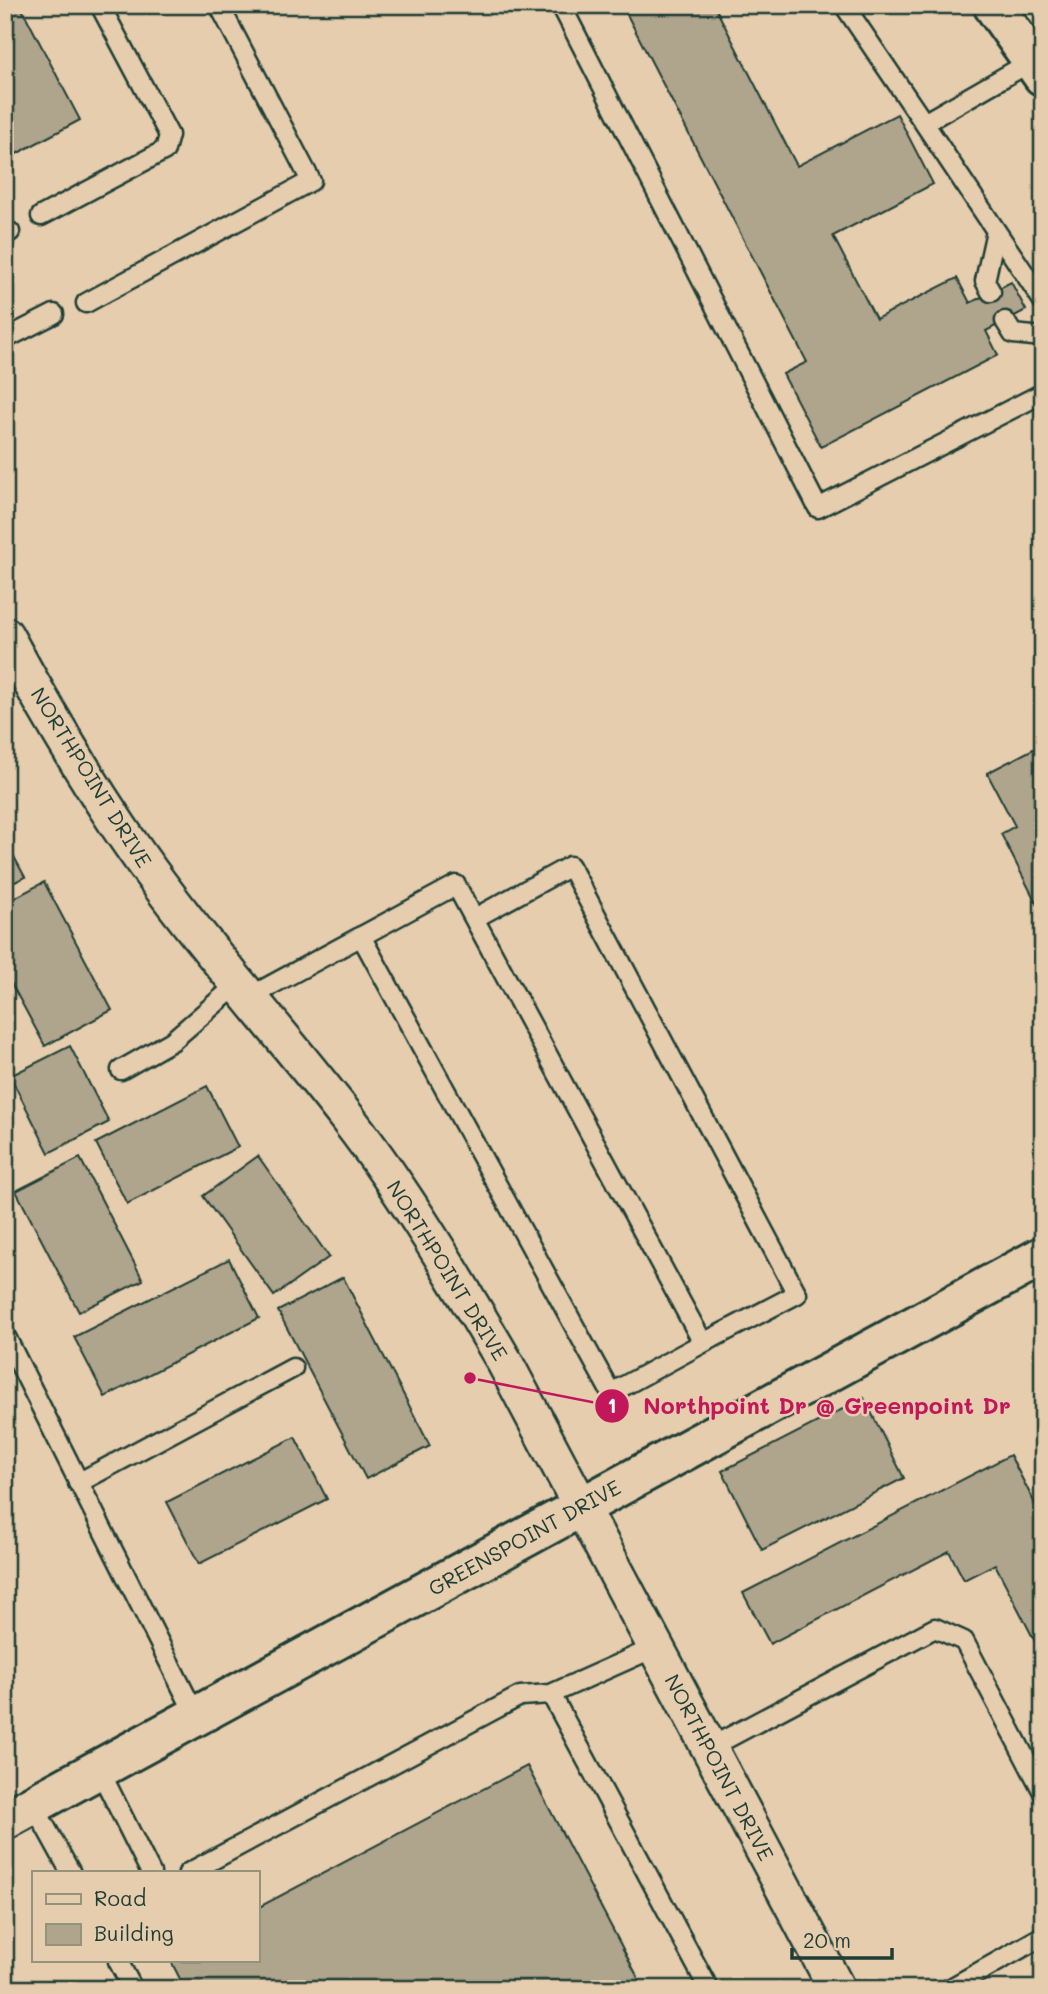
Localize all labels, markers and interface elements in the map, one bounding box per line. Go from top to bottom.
street label: NORTHPOINT DRIVE [26,682,158,872]
street label: NORTHPOINT DRIVE [382,1175,514,1365]
callout: Northpoint Dr @ Greenpoint Dr [595,1384,1025,1428]
text: Northpoint Dr @ Greenpoint Dr [643,1390,1011,1420]
text: 1 [607,1391,617,1418]
street label: GREENSPOINT DRIVE [423,1473,625,1601]
street label: NORTHPOINT DRIVE [659,1669,781,1865]
legend [32,1871,259,1962]
text: Road [94,1884,146,1911]
scale bar [792,1917,892,1961]
text: Building [94,1919,174,1946]
text: 20 m [803,1926,851,1953]

